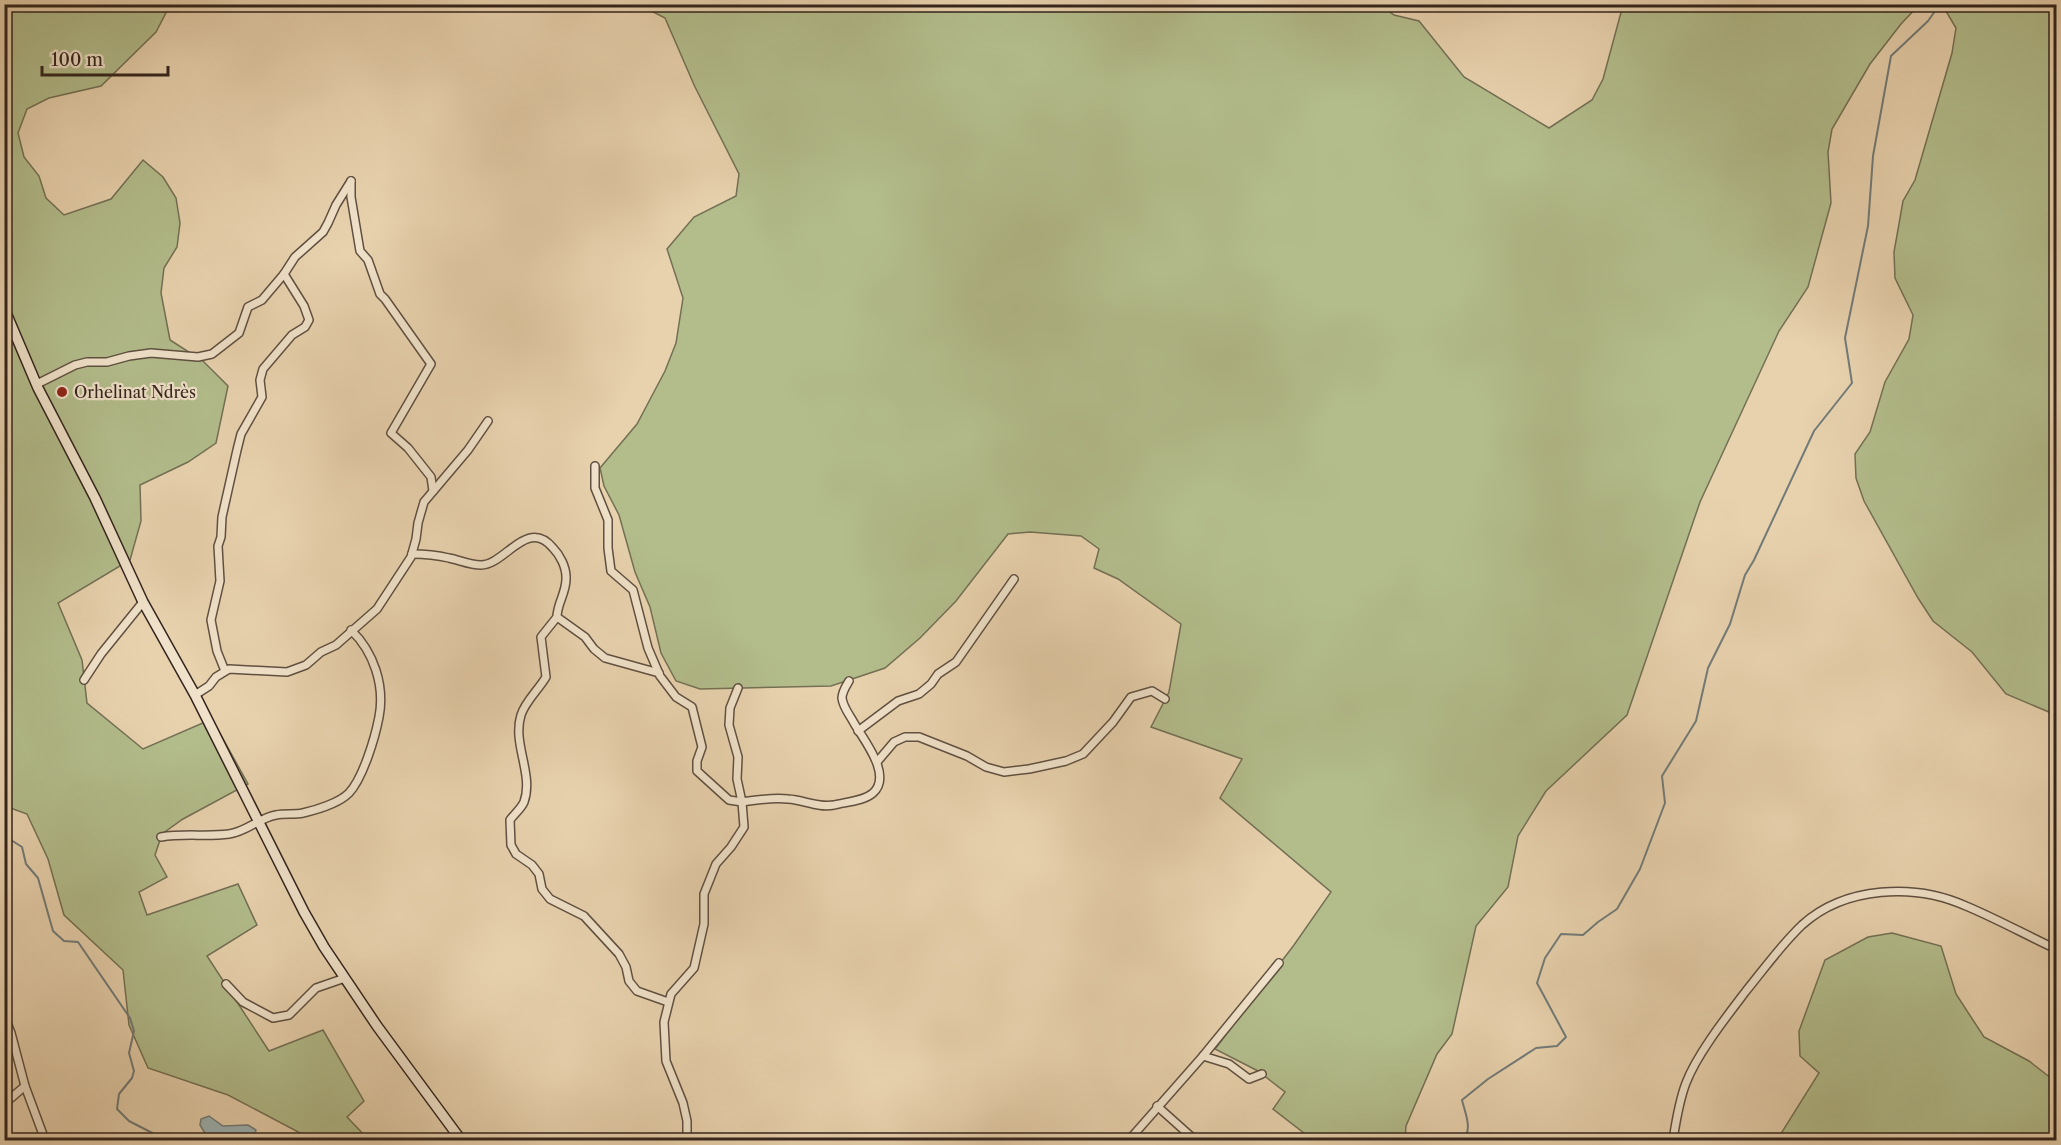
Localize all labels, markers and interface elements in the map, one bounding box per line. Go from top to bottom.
scale bar [42,39,168,77]
text: 100 m [51,49,103,71]
place label: Orhelinat Ndrès [74,382,196,402]
marker: Orhelinat Ndrès [55,385,69,399]

